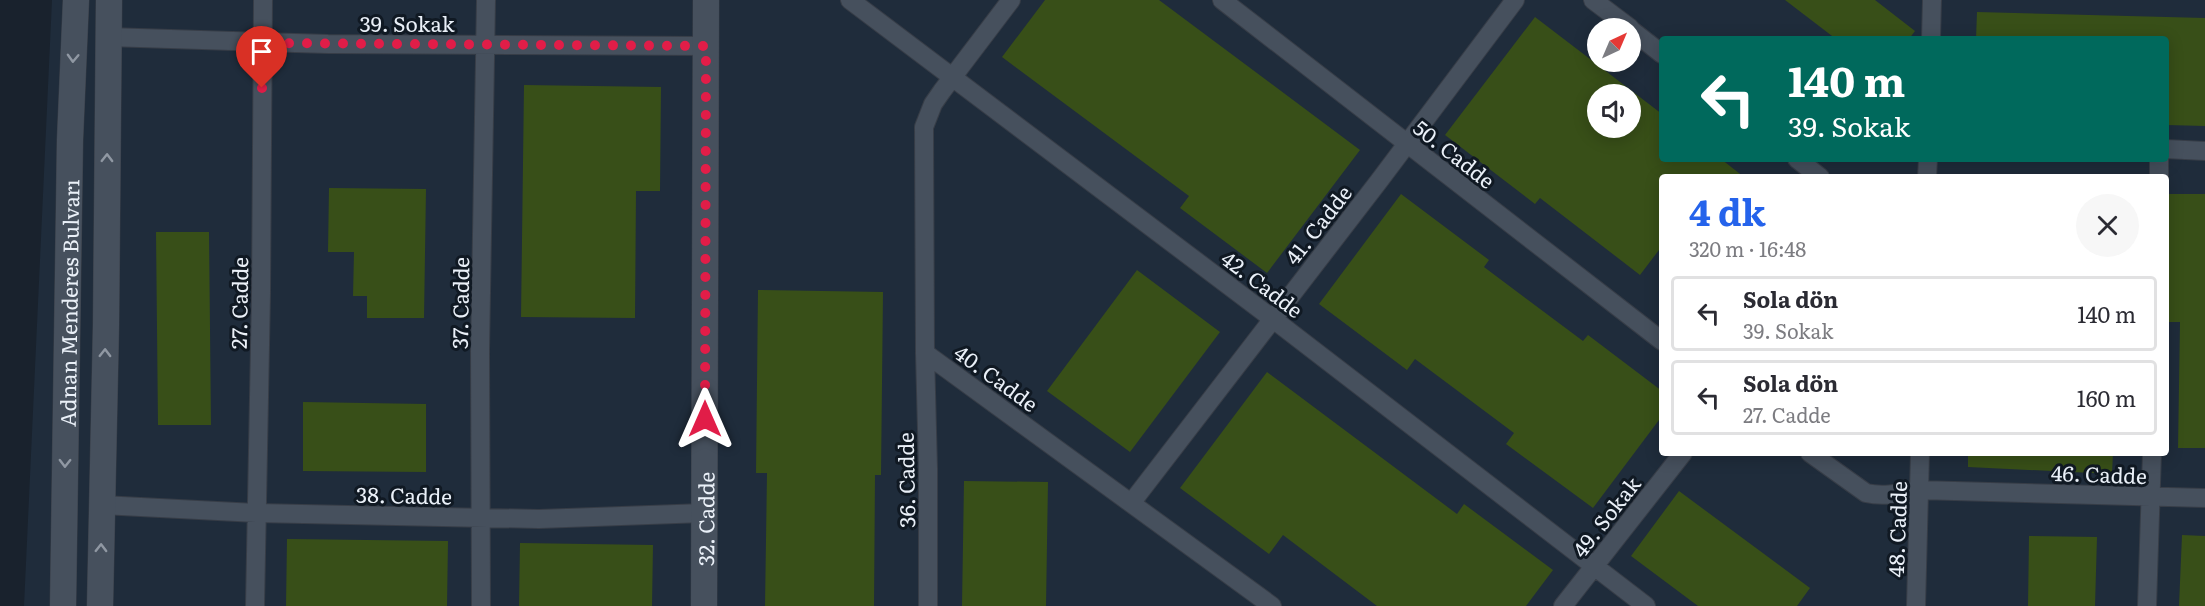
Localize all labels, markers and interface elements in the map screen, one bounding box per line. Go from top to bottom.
street label: 39. Sokak [359,7,455,38]
north arrow [1587,18,1641,72]
map controls [1587,18,1641,138]
pin [236,26,287,88]
icon: arrive [245,35,278,68]
text: 140 m [1788,48,1905,110]
one-way arrow [67,54,80,63]
icon: left [1689,60,1767,138]
button: sound [1587,84,1641,138]
text: 39. Sokak [1788,105,1910,145]
street label: 50. Cadde [1408,111,1502,195]
one-way arrow [101,153,113,162]
street label: 41. Cadde [1276,178,1358,270]
street label: Adnan Menderes Bulvarı [50,179,85,427]
text: 4 dk [1689,184,1766,237]
button: close [2076,194,2139,257]
text: 320 m · 16:48 [1689,233,1806,263]
street label: 42. Cadde [1216,242,1310,324]
street label: 37. Cadde [443,256,475,349]
street label: 27. Cadde [222,257,254,349]
text: Sola dön [1743,282,1838,315]
icon: left [1692,297,1725,330]
text: 140 m [2077,297,2136,330]
text: 39. Sokak [1743,315,1833,345]
street label: 40. Cadde [949,336,1045,418]
one-way arrow [99,348,111,357]
text: Sola dön [1743,366,1838,399]
icon: left [1692,381,1725,414]
text: 160 m [2077,381,2136,414]
position arrow [673,387,737,451]
text: 27. Cadde [1743,399,1831,429]
street label: 36. Cadde [889,432,921,528]
street label: 46. Cadde [2051,456,2148,490]
one-way arrow [59,459,71,468]
street label: 49. Sokak [1563,469,1647,563]
street label: 32. Cadde [689,472,720,566]
street label: 38. Cadde [356,478,452,510]
street label: 48. Cadde [1879,480,1913,578]
one-way arrow [95,543,107,552]

